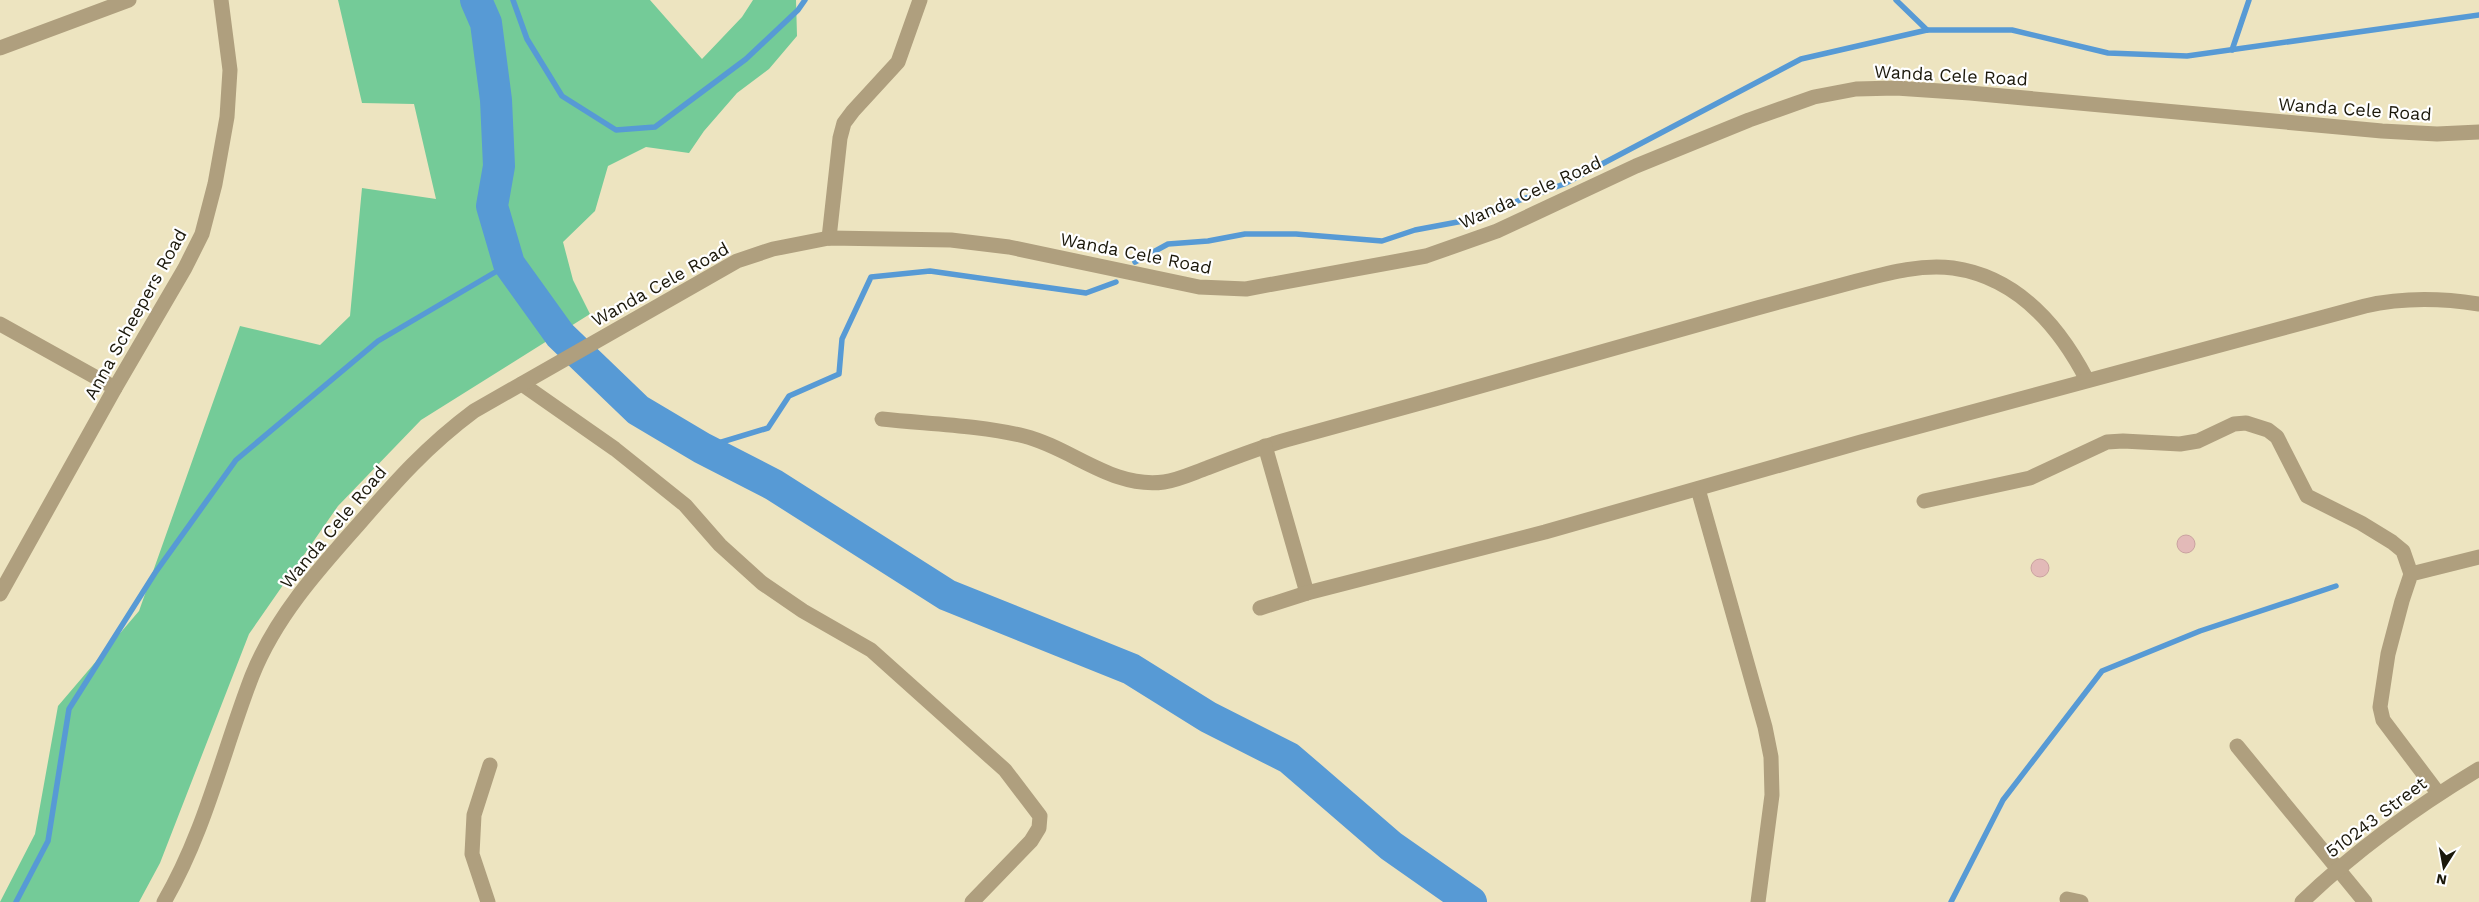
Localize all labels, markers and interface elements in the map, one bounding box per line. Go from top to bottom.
street label: Wanda Cele Road [1874,60,2028,90]
street label: Wanda Cele Road [2278,93,2432,125]
street label: Wanda Cele Road [1455,151,1605,233]
street label: Anna Scheepers Road [79,225,191,403]
street label: Wanda Cele Road [1059,228,1213,278]
street label: Wanda Cele Road [588,238,732,330]
street label: Wanda Cele Road [276,461,390,593]
street label: 510243 Street [2322,772,2431,862]
north arrow [2419,842,2469,892]
text: N [2435,871,2448,889]

